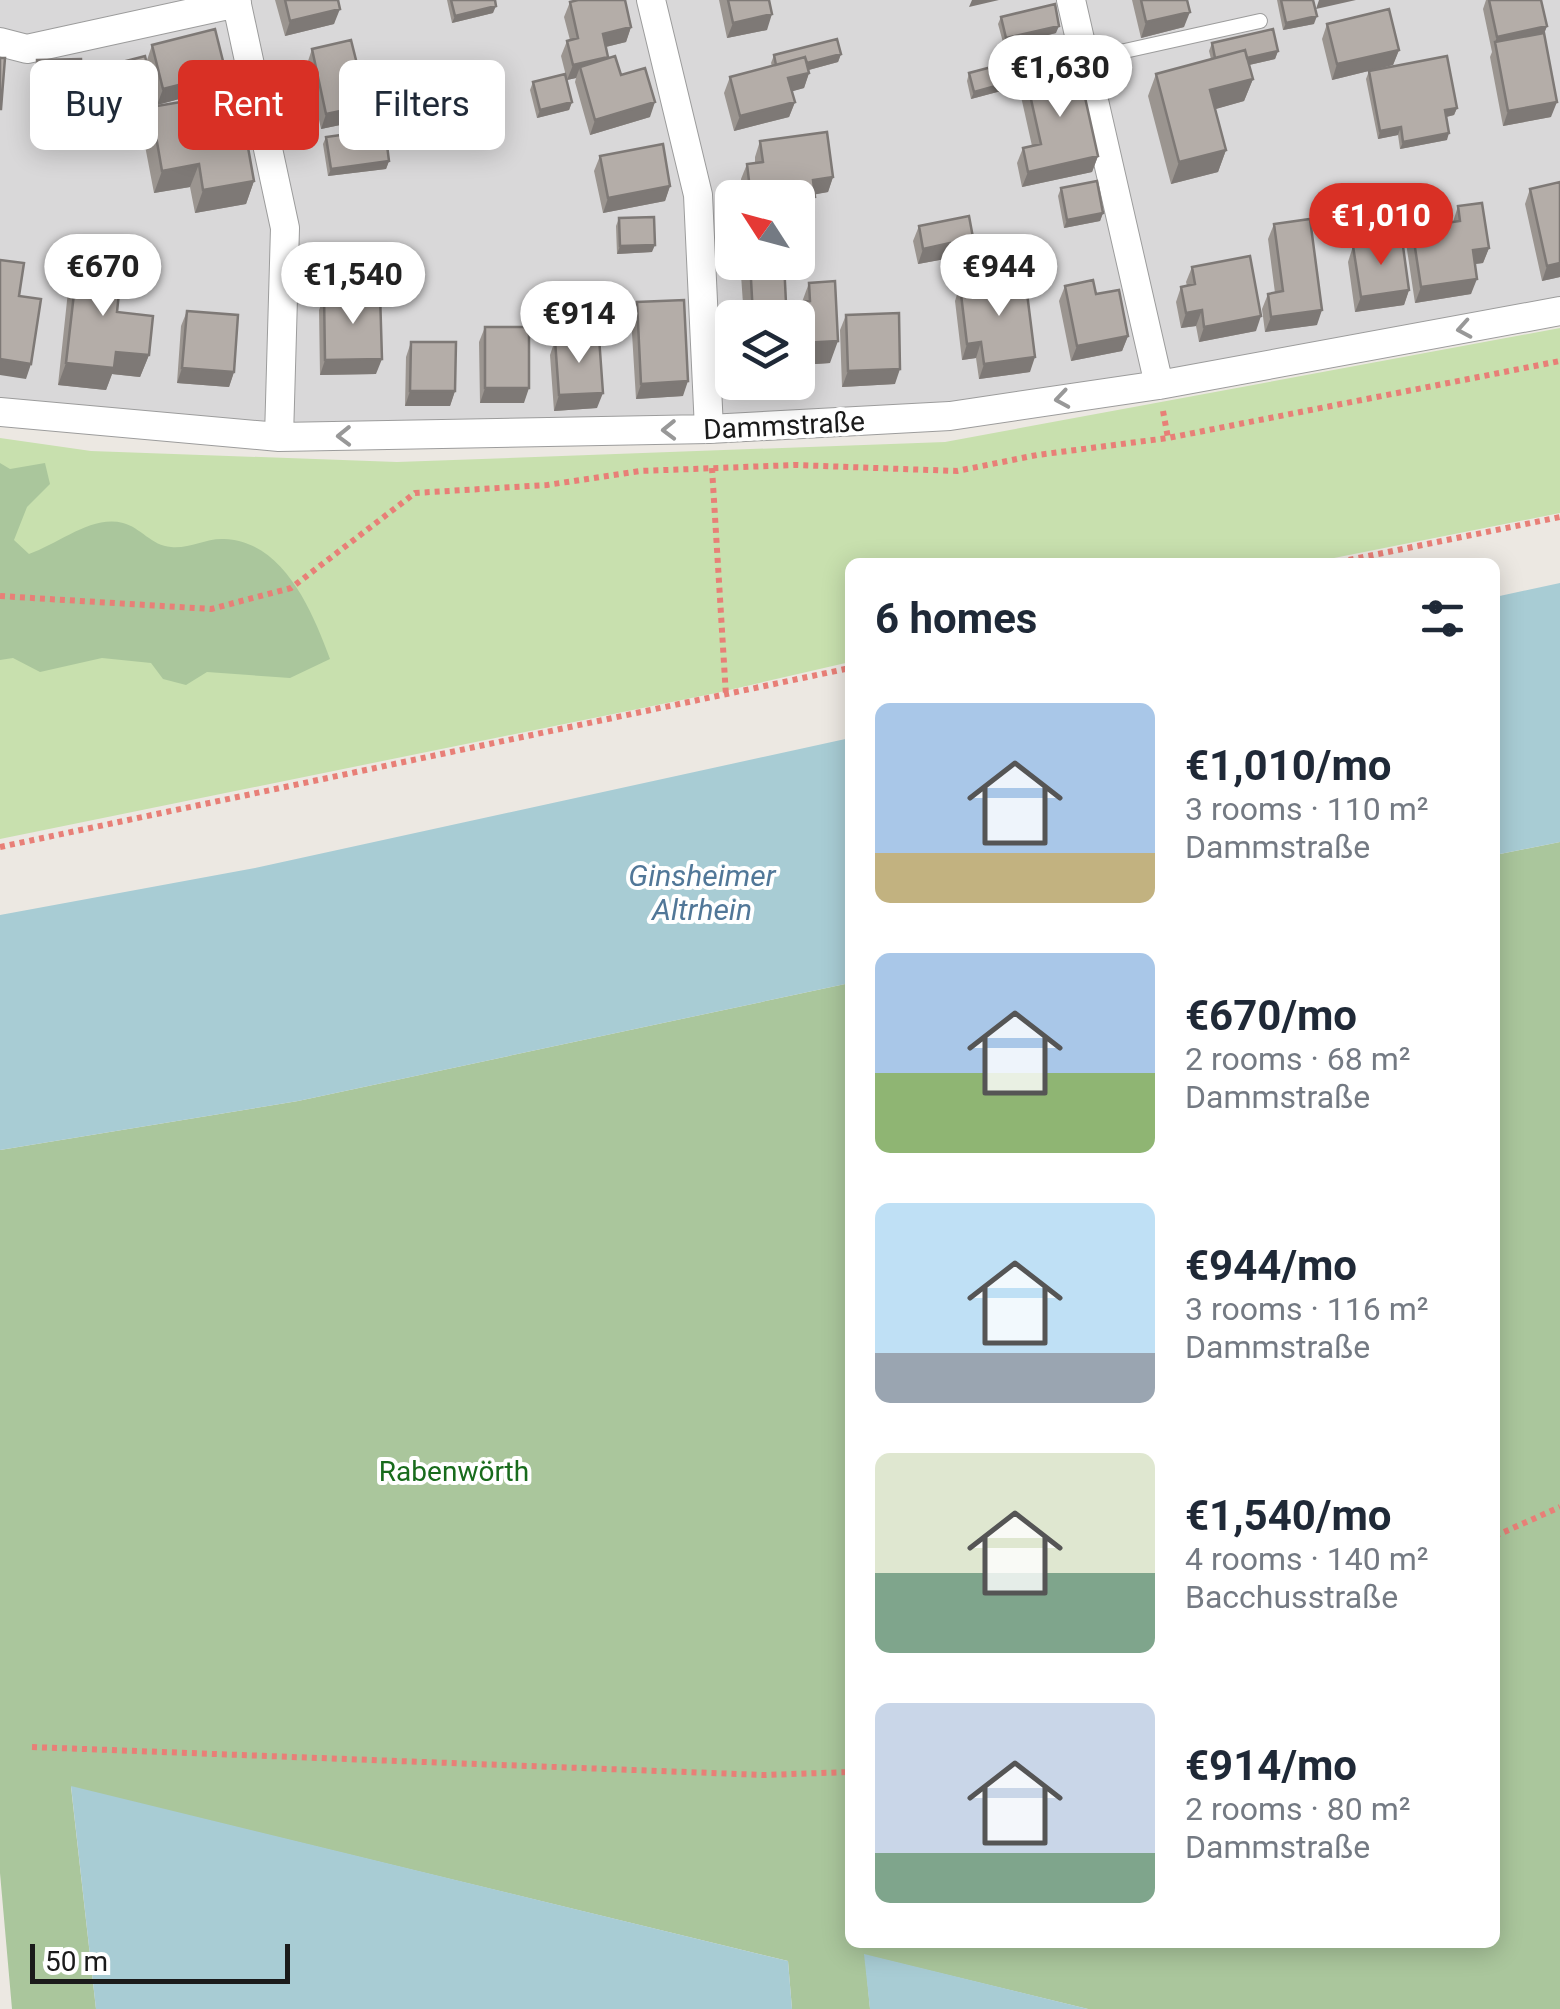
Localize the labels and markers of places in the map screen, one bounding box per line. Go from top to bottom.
pin: €1,630 [979,35,1141,120]
pin: €1,010 [1300,183,1462,268]
pin: €670 [44,234,162,319]
pin: €944 [940,234,1058,319]
pin: €1,540 [272,242,434,327]
pin: €914 [520,281,638,366]

